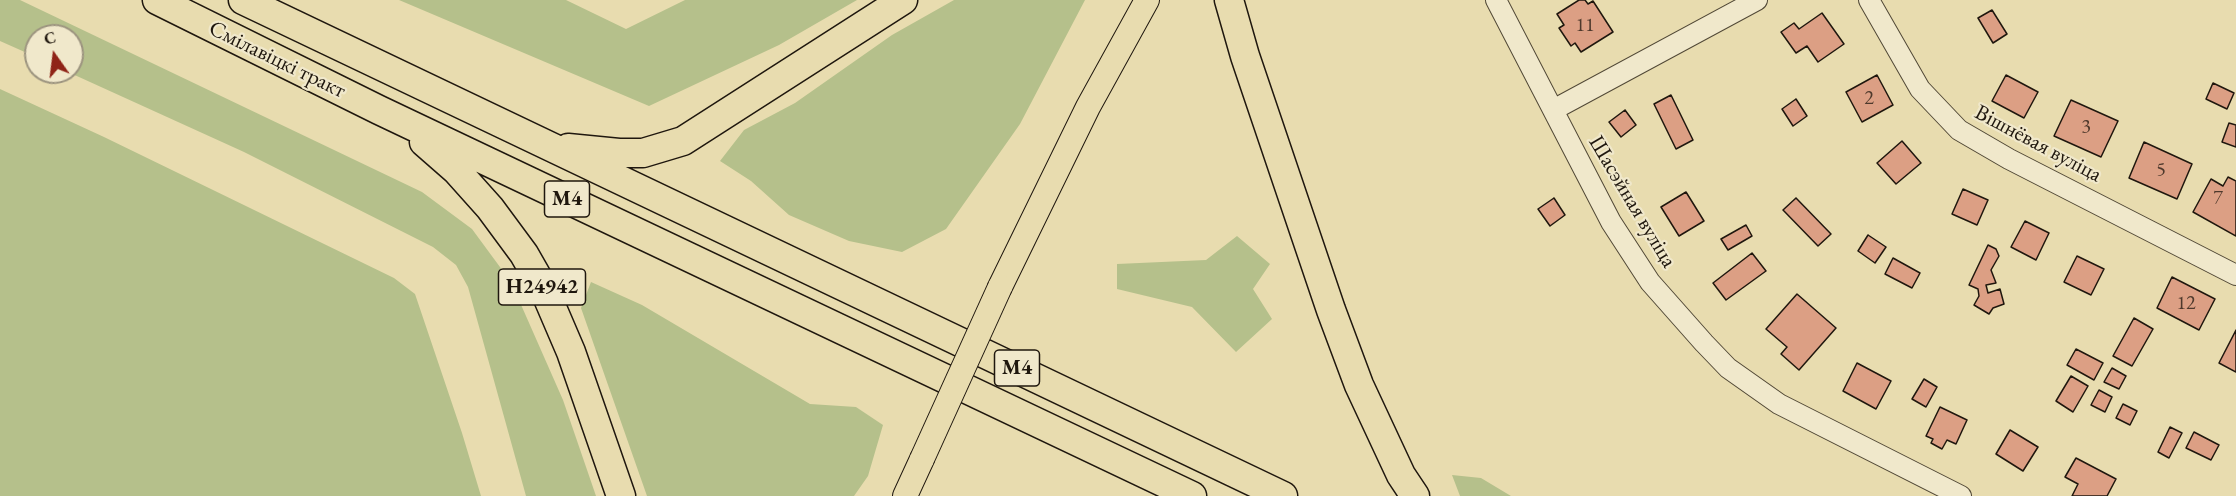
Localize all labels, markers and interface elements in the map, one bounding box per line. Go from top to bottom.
house number: 11 [1575,14,1595,38]
street label: Смілавіцкі тракт [204,16,350,104]
north arrow [24,24,84,84]
text: С [42,26,58,50]
house number: 2 [1864,87,1874,111]
street label: Вішнёвая вуліца [1970,99,2106,189]
house number: 3 [2081,116,2091,140]
street label: Шасэйная вуліца [1582,131,1682,273]
house number: 5 [2156,159,2166,183]
road number: М4 [544,181,590,217]
house number: 7 [2213,187,2223,211]
road number: Н24942 [498,269,586,305]
house number: 12 [2176,292,2196,316]
road number: М4 [994,350,1040,386]

